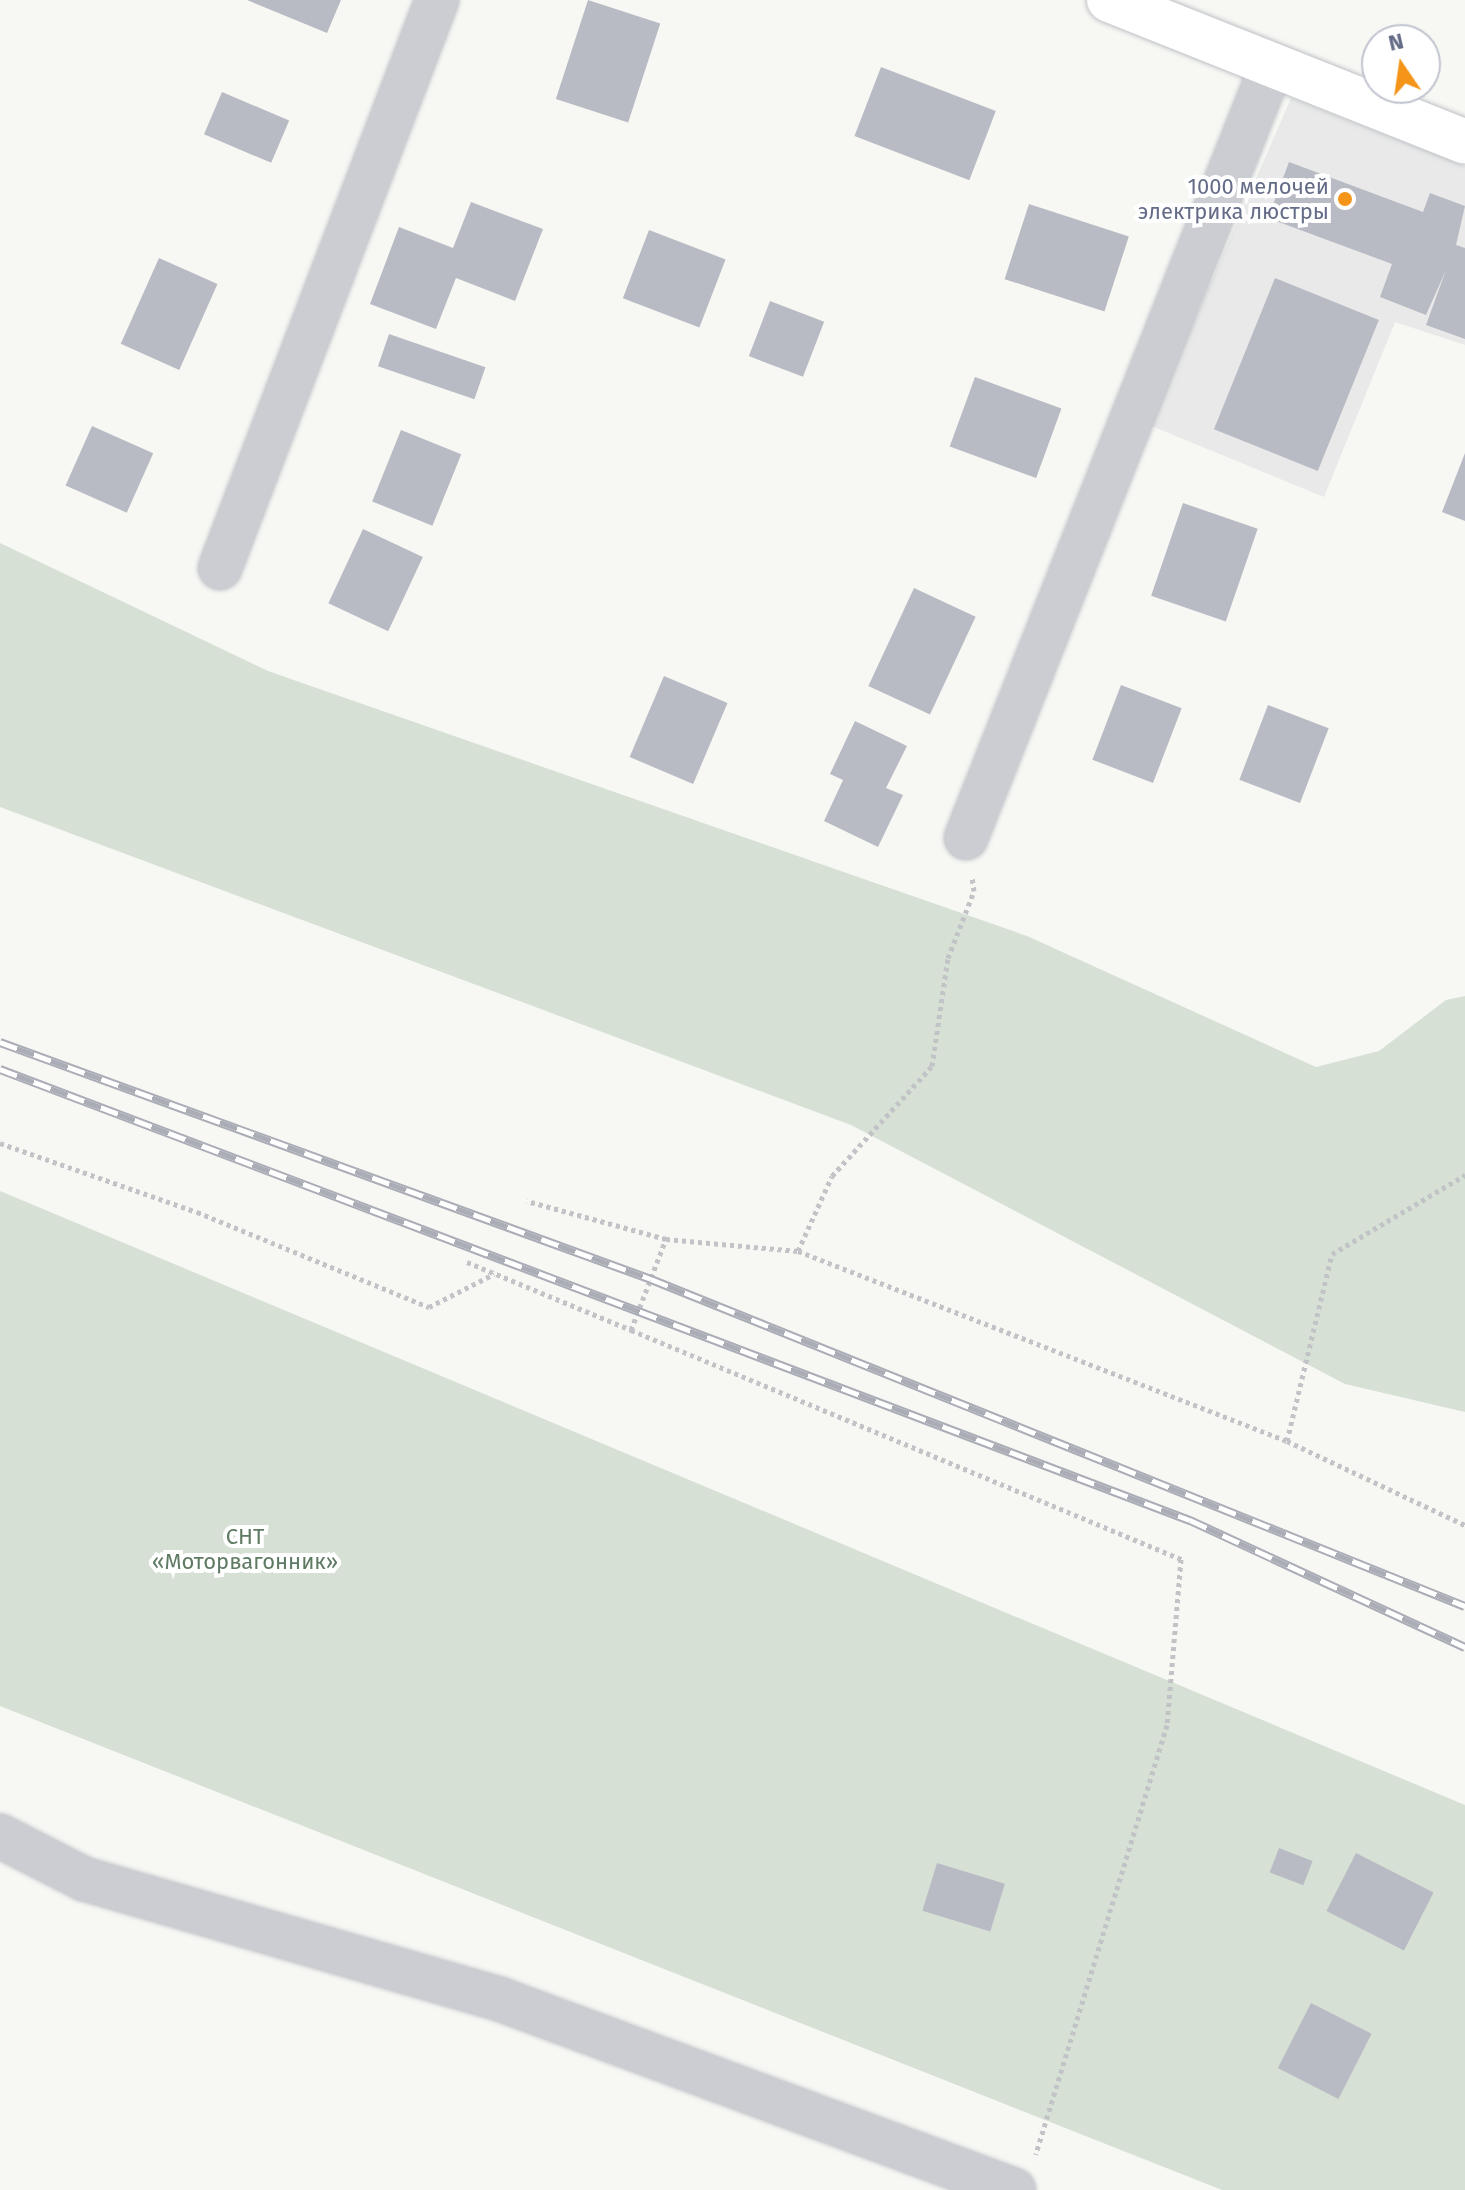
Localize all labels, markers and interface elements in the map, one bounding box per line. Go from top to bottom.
north arrow [1361,24,1441,104]
text: N [1386,27,1406,57]
place label: 1000 мелочей электрика люстры [1138,173,1329,224]
marker: 1000 мелочей электрика люстры [1336,190,1354,208]
park label: СНТ «Моторвагонник» [152,1523,338,1574]

